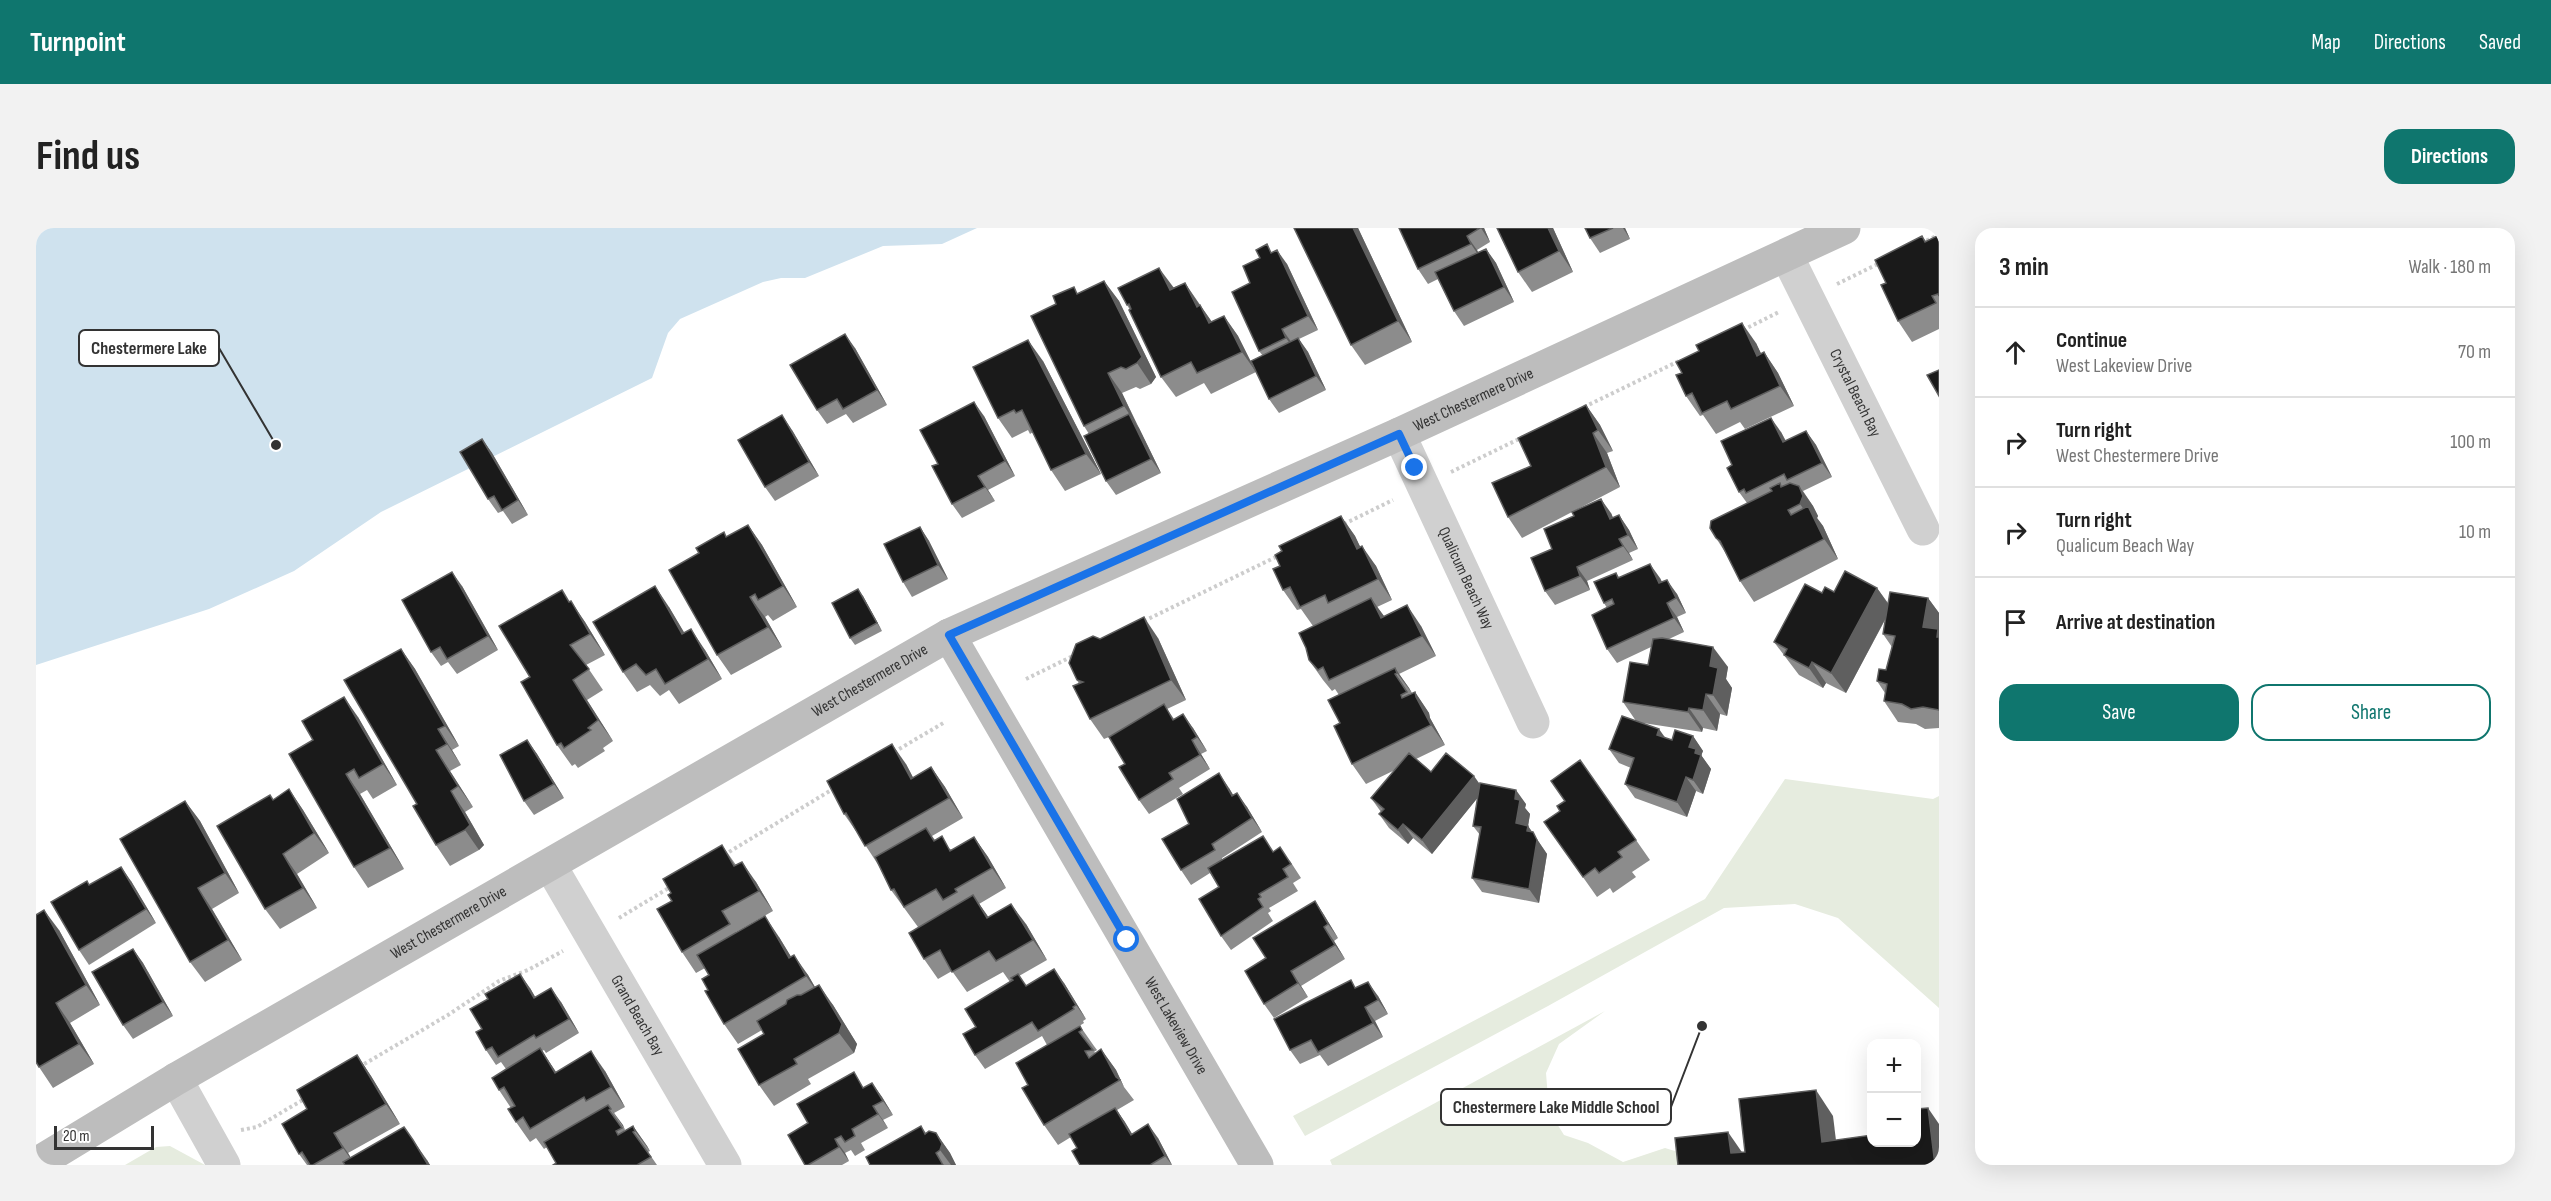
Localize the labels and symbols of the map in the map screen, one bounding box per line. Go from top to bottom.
callout: Chestermere Lake [79,330,219,366]
text: Chestermere Lake [91,338,207,359]
street label: Crystal Beach Bay [1825,346,1885,440]
street label: West Chestermere Drive [1410,364,1537,436]
route end [1401,454,1427,480]
street label: Qualicum Beach Way [1434,524,1498,632]
street label: West Chestermere Drive [809,640,931,721]
street label: West Chestermere Drive [387,882,510,963]
route start [1113,926,1139,952]
street label: Grand Beach Bay [607,972,668,1059]
street label: West Lakeview Drive [1140,974,1212,1078]
callout: Chestermere Lake Middle School [1441,1089,1671,1125]
text: Chestermere Lake Middle School [1453,1097,1659,1118]
scale bar [54,1123,154,1150]

